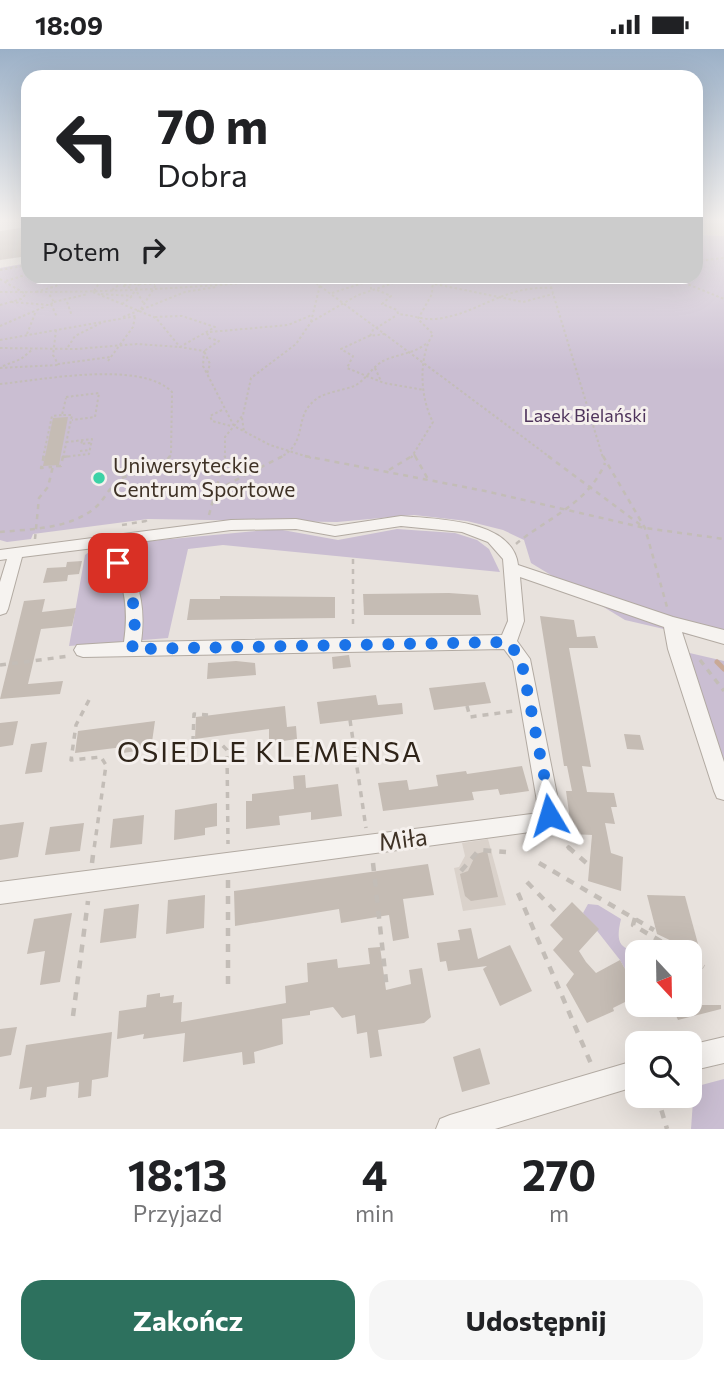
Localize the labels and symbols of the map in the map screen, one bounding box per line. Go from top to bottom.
park label: Lasek Bielański [523,404,647,426]
place label: Uniwersyteckie Centrum Sportowe [113,452,295,501]
marker: Uniwersyteckie Centrum Sportowe [91,470,107,486]
pin [88,533,148,593]
district label: OSIEDLE KLEMENSA [117,734,423,768]
position arrow [512,778,586,852]
street label: Miła [377,821,429,856]
north arrow [625,940,702,1017]

